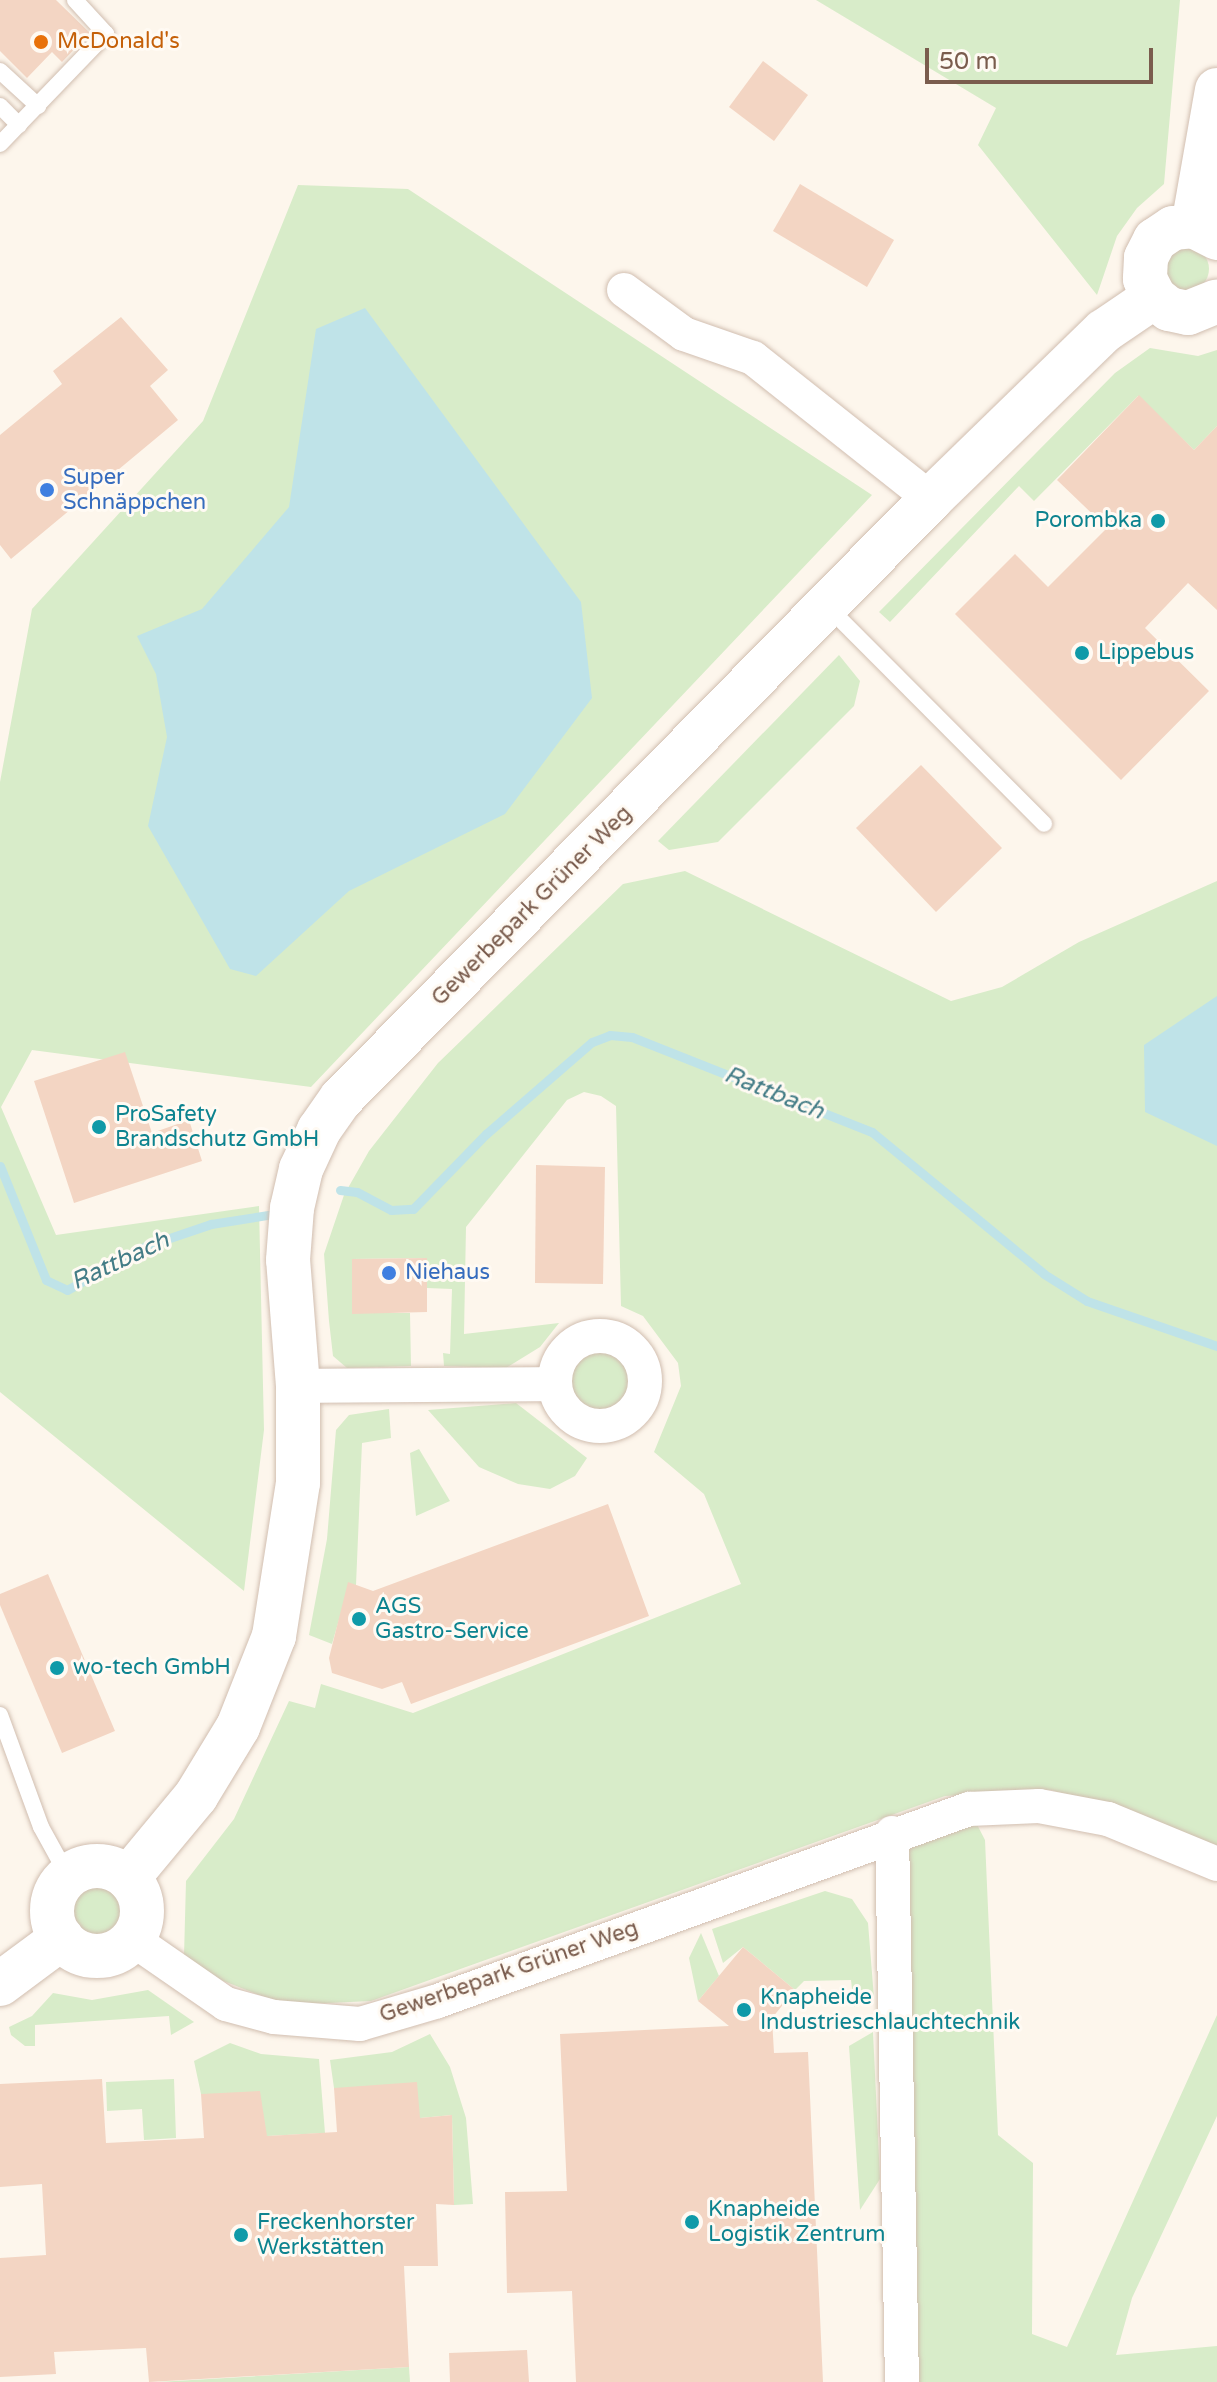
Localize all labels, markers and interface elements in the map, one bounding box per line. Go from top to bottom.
place label: McDonald's [57,29,180,55]
scale bar [929,32,1157,82]
marker: McDonald's [32,33,50,51]
text: 50 m [939,47,997,76]
place label: Super Schnäppchen [63,464,206,516]
marker: Super Schnäppchen [38,481,56,499]
place label: Porombka [1034,508,1142,534]
marker: Porombka [1149,512,1167,530]
place label: Lippebus [1098,640,1194,666]
marker: Lippebus [1073,644,1091,662]
street label: Gewerbepark Grüner Weg [427,801,637,1011]
water label: Rattbach [720,1060,828,1126]
place label: ProSafety Brandschutz GmbH [115,1101,319,1152]
marker: ProSafety Brandschutz GmbH [90,1118,108,1136]
water label: Rattbach [66,1226,174,1296]
place label: Niehaus [405,1260,490,1286]
marker: Niehaus [380,1264,398,1282]
place label: AGS Gastro-Service [375,1593,529,1644]
marker: AGS Gastro-Service [350,1610,368,1628]
place label: wo-tech GmbH [73,1655,231,1681]
marker: wo-tech GmbH [48,1659,66,1677]
street label: Gewerbepark Grüner Weg [376,1915,642,2029]
place label: Knapheide Industrieschlauchtechnik [760,1984,1020,2036]
marker: Knapheide Industrieschlauchtechnik [735,2001,753,2019]
place label: Knapheide Logistik Zentrum [708,2196,886,2248]
place label: Freckenhorster Werkstätten [257,2209,414,2260]
marker: Knapheide Logistik Zentrum [683,2213,701,2231]
marker: Freckenhorster Werkstätten [232,2226,250,2244]

